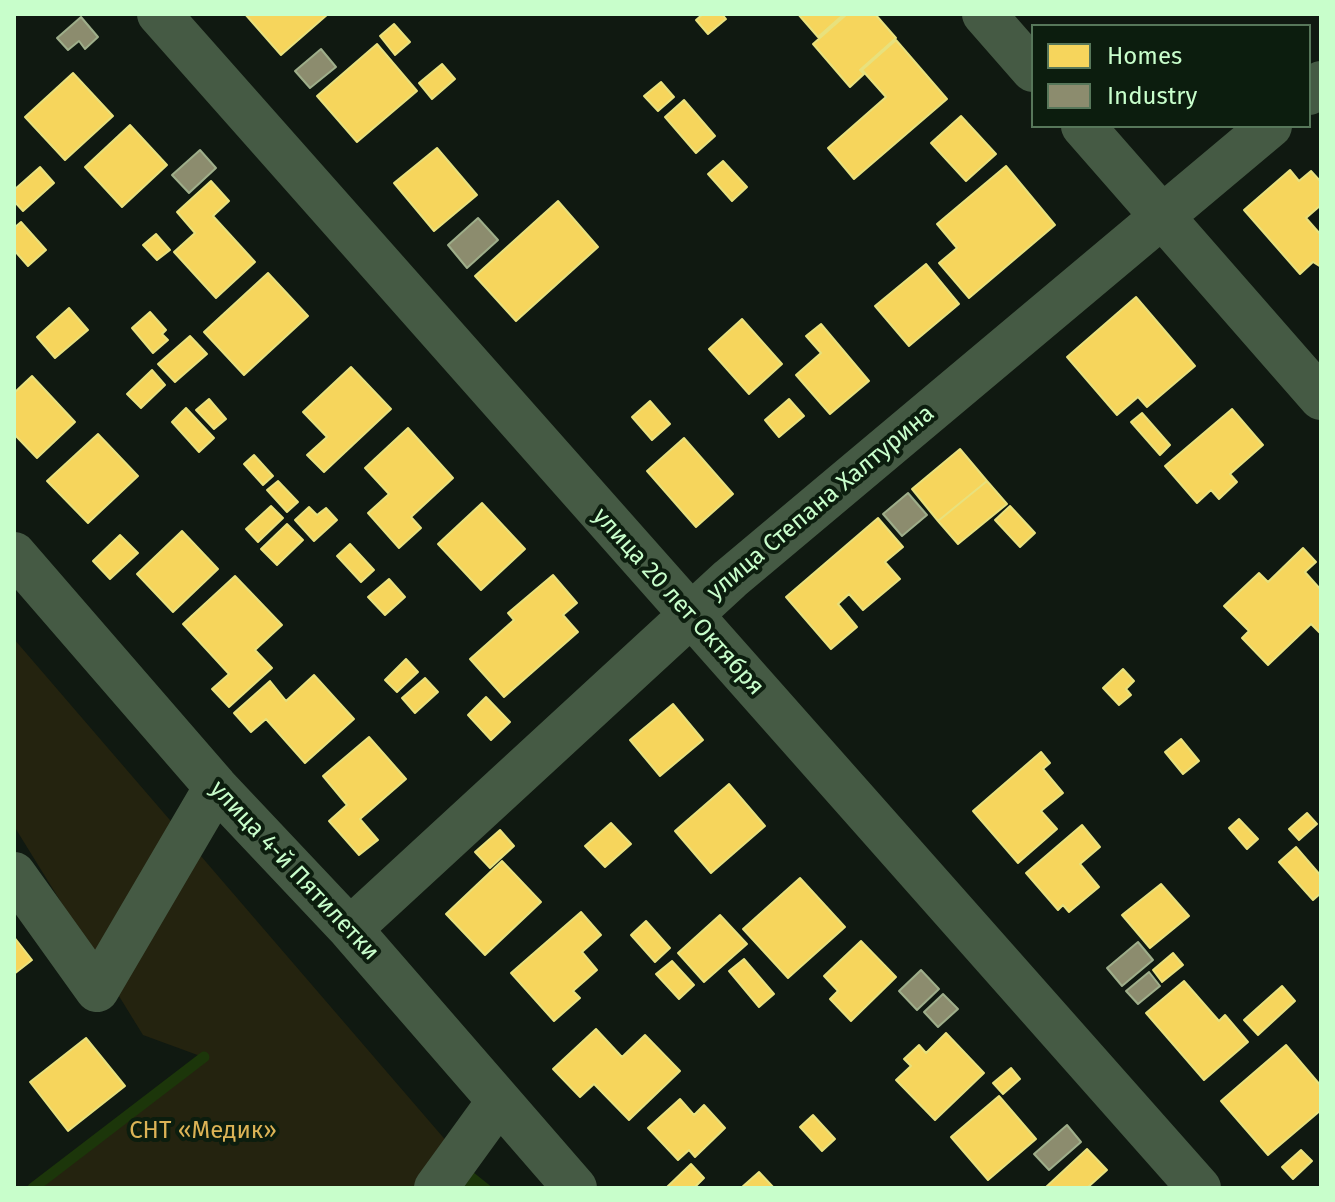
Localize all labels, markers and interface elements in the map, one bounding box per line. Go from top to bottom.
legend [1031,24,1311,128]
text: Homes [1107,42,1182,70]
text: Industry [1107,82,1197,110]
street label: улица Степана Халтурина [701,399,941,607]
street label: улица 20 лет Октября [586,502,770,702]
street label: улица 4-й Пятилетки [203,775,385,967]
park label: СНТ «Медик» [129,1117,277,1145]

